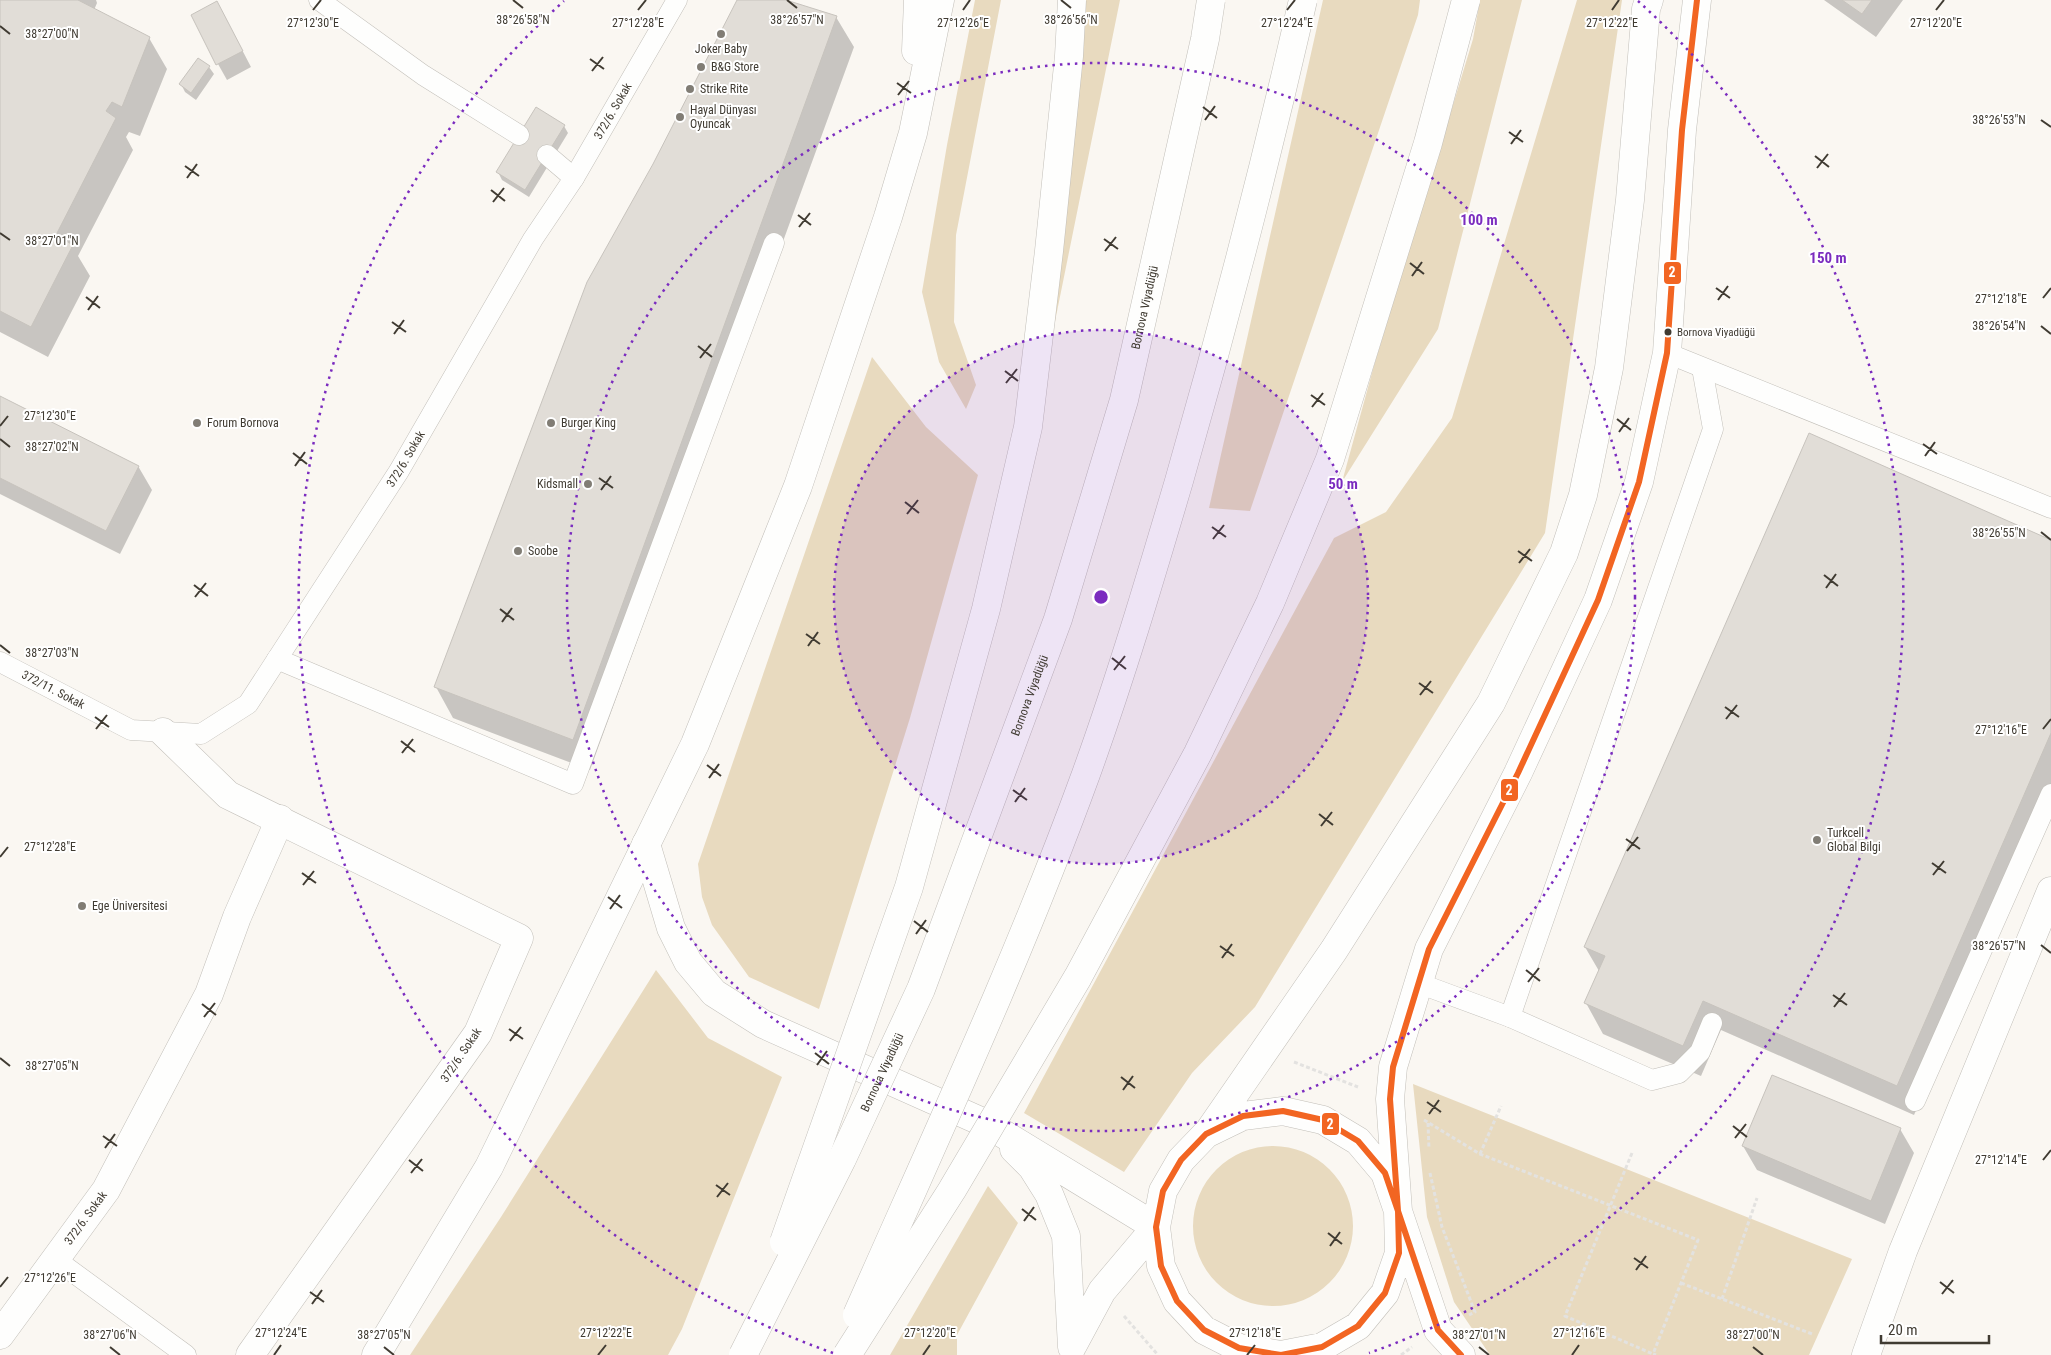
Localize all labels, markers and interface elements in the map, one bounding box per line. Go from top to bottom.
text: 38°26'58"N [496,13,550,27]
text: 38°26'57"N [770,13,824,27]
text: 38°26'56"N [1044,13,1098,27]
text: 27°12'30"E [287,16,339,30]
text: 27°12'28"E [612,16,664,30]
text: 27°12'26"E [937,16,989,30]
text: 27°12'24"E [1261,16,1313,30]
text: 27°12'22"E [1586,16,1638,30]
text: 27°12'20"E [1910,16,1962,30]
text: 38°27'00"N [25,27,79,41]
marker: Joker Baby [715,28,727,40]
place label: Joker Baby [695,42,747,56]
place label: B&G Store [711,60,759,74]
marker: B&G Store [695,61,707,73]
street label: 372/6. Sokak [591,80,635,142]
place label: Strike Rite [700,82,749,96]
marker: Strike Rite [684,83,696,95]
place label: Hayal Dünyası Oyuncak [690,103,757,131]
marker: Hayal Dünyası Oyuncak [674,111,686,123]
text: 38°26'53"N [1972,113,2026,127]
text: 100 m [1460,211,1498,229]
text: 38°27'01"N [25,234,79,248]
text: 150 m [1809,249,1847,267]
line badge: 2 [1663,261,1682,285]
street label: Bornova Viyadüğü [1129,264,1161,351]
text: 2 [1668,264,1676,280]
text: 27°12'18"E [1975,292,2027,306]
text: 38°26'54"N [1972,319,2026,333]
place label: Bornova Viyadüğü [1677,326,1755,339]
marker: Bornova Viyadüğü [1663,327,1673,337]
text: 27°12'30"E [24,409,76,423]
place label: Forum Bornova [207,416,279,430]
place label: Burger King [561,416,616,430]
marker: Forum Bornova [191,417,203,429]
marker: Burger King [545,417,557,429]
street label: 372/6. Sokak [384,428,428,490]
text: 38°27'02"N [25,440,79,454]
text: 50 m [1328,475,1358,493]
place label: Kidsmall [537,477,578,491]
marker: Kidsmall [582,478,594,490]
text: 38°26'55"N [1972,526,2026,540]
place label: Soobe [528,544,558,558]
marker: Soobe [512,545,524,557]
centre of rings [1092,588,1110,606]
text: 38°27'03"N [25,646,79,660]
street label: Bornova Viyadüğü [1008,653,1051,738]
street label: 372/11. Sokak [19,668,88,712]
text: 27°12'16"E [1975,723,2027,737]
line badge: 2 [1500,778,1519,802]
text: 2 [1505,782,1513,798]
place label: Turkcell Global Bilgi [1827,826,1881,854]
marker: Turkcell Global Bilgi [1811,834,1823,846]
text: 27°12'28"E [24,840,76,854]
place label: Ege Üniversitesi [92,898,167,913]
marker: Ege Üniversitesi [76,900,88,912]
text: 38°26'57"N [1972,939,2026,953]
street label: 372/6. Sokak [438,1025,485,1085]
street label: Bornova Viyadüğü [858,1031,907,1114]
text: 38°27'05"N [25,1059,79,1073]
line badge: 2 [1321,1112,1340,1136]
text: 2 [1326,1116,1334,1132]
text: 27°12'14"E [1975,1153,2027,1167]
street label: 372/6. Sokak [61,1188,110,1248]
text: 27°12'26"E [24,1271,76,1285]
scale bar [1881,1312,1988,1344]
text: 20 m [1888,1321,1918,1339]
text: 27°12'24"E [255,1326,307,1340]
text: 27°12'22"E [580,1326,632,1340]
text: 27°12'20"E [904,1326,956,1340]
text: 27°12'18"E [1229,1326,1281,1340]
text: 27°12'16"E [1553,1326,1605,1340]
text: 38°27'06"N [83,1328,137,1342]
text: 38°27'05"N [357,1328,411,1342]
text: 38°27'01"N [1452,1328,1506,1342]
text: 38°27'00"N [1726,1328,1780,1342]

